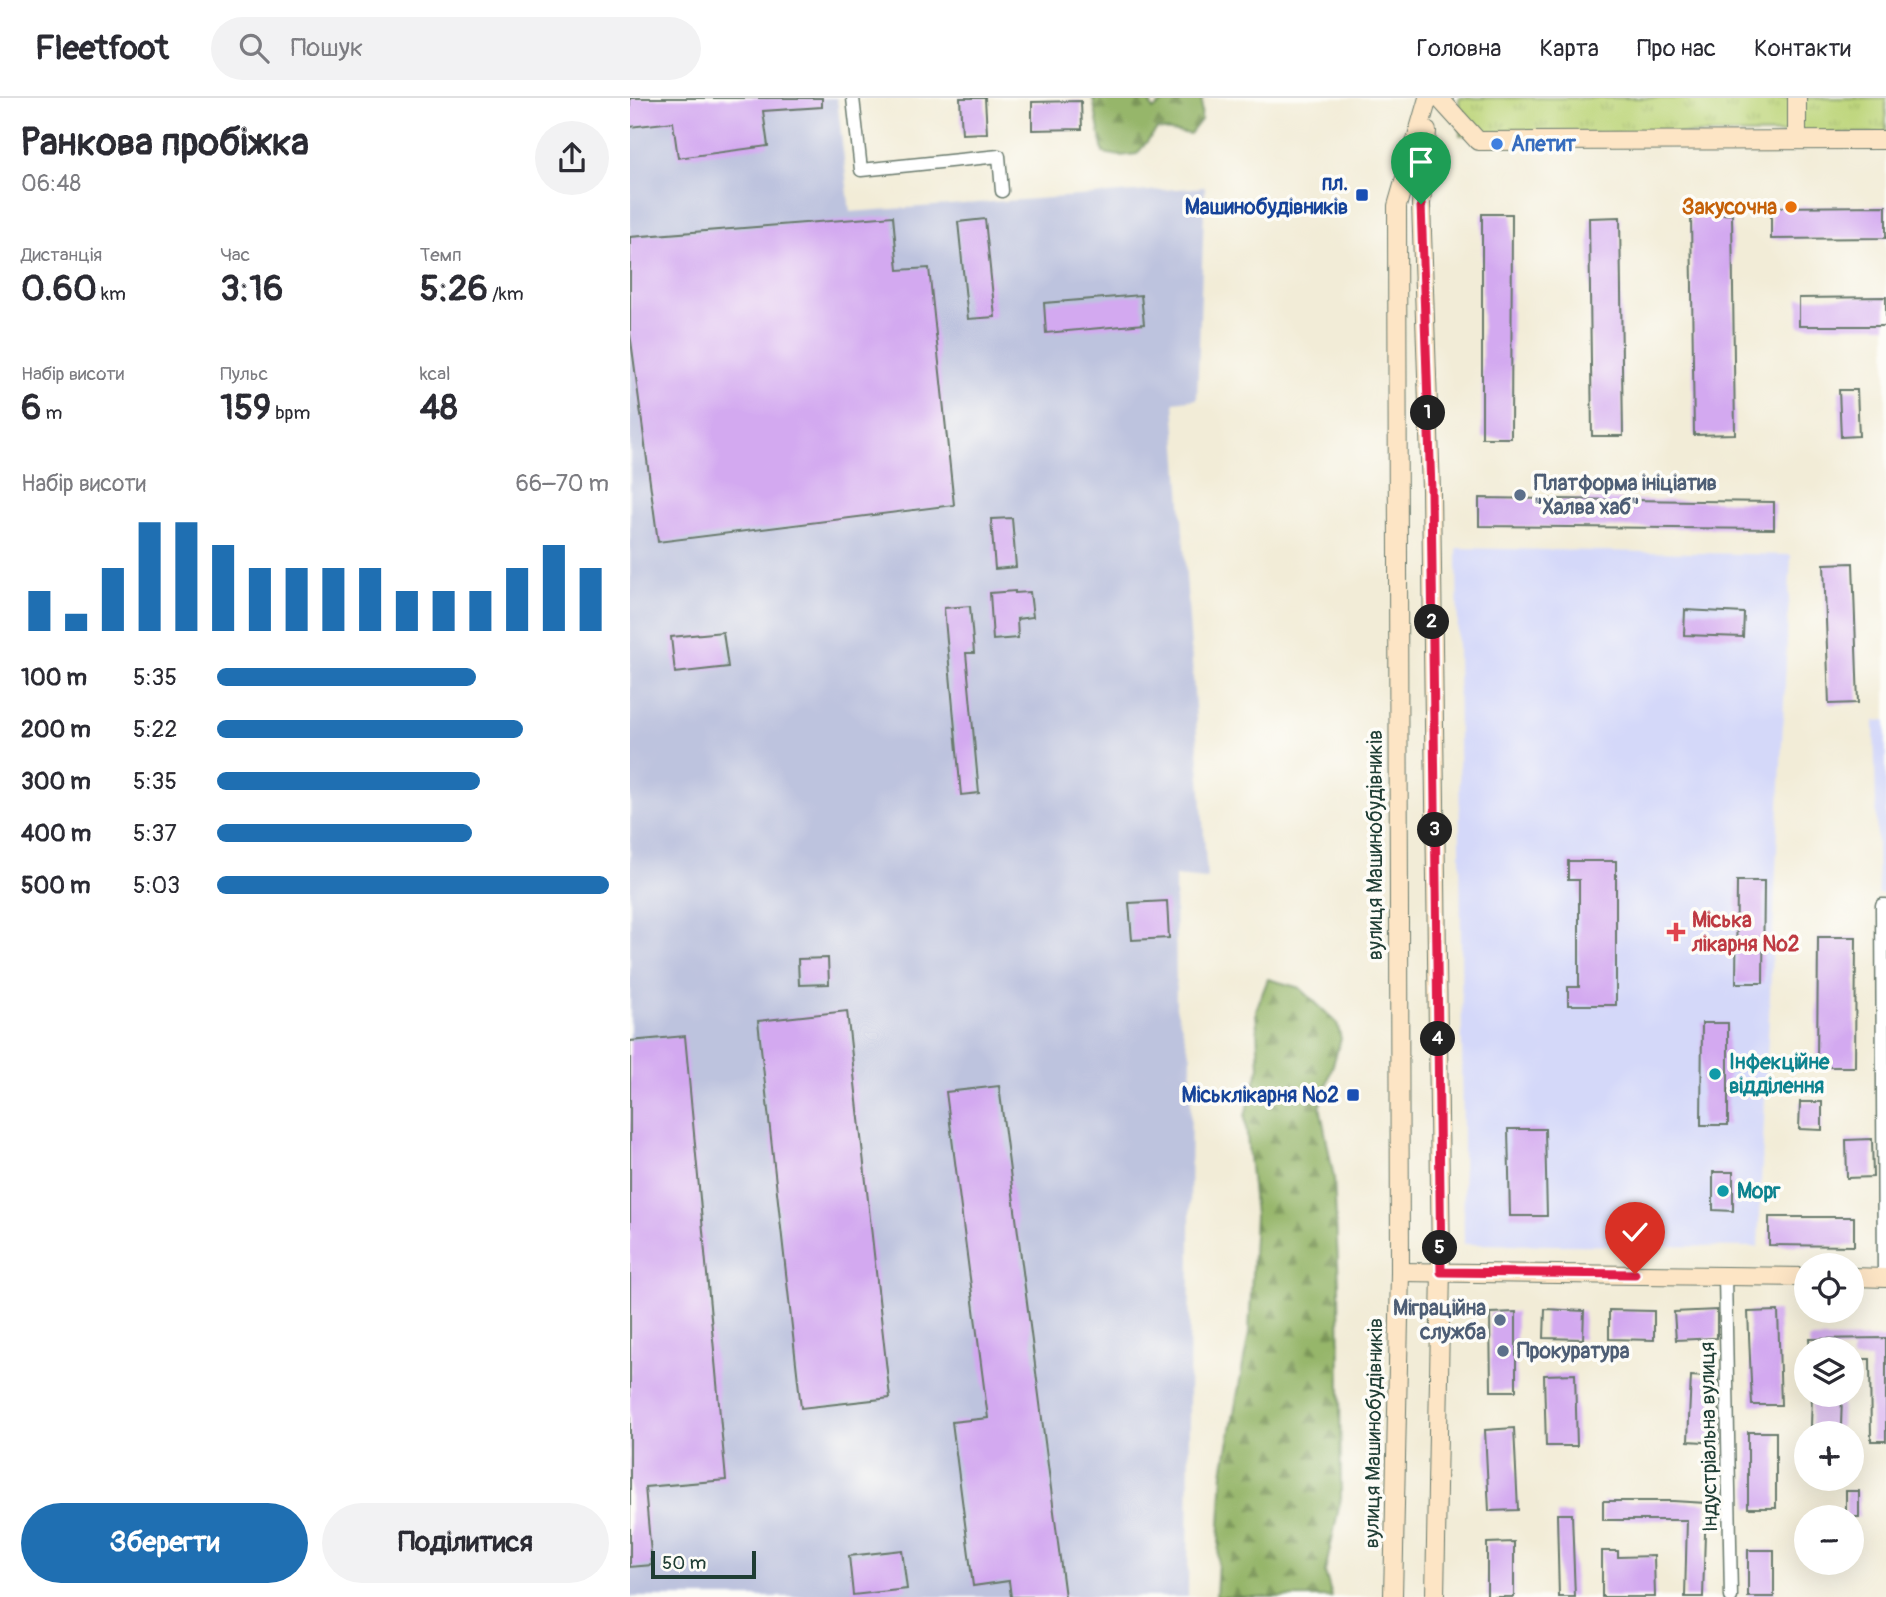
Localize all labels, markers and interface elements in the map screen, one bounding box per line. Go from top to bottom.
search box [211,17,701,80]
text: Fleetfoot [35,28,169,69]
icon: search [235,29,273,67]
text: Пошук [291,32,363,64]
text: Головна [1417,34,1501,63]
text: Карта [1539,34,1599,63]
text: Про нас [1637,34,1716,63]
text: Контакти [1754,34,1851,63]
text: Ранкова пробіжка [21,119,309,167]
button: share [535,121,609,195]
place label: Апетит [1511,131,1577,158]
pin [1391,132,1451,204]
marker: Апетит [1489,136,1505,152]
icon: arrive [1402,143,1440,181]
text: 06:48 [21,169,81,198]
place label: пл. Машинобудівників [1185,170,1348,221]
marker: пл. Машинобудівників [1354,187,1370,203]
place label: Закусочна [1682,194,1777,221]
marker: Закусочна [1783,199,1799,215]
text: Дистанція [21,243,102,267]
text: Час [220,243,250,267]
text: Темп [420,243,462,267]
text: 0.60 [21,267,97,311]
text: 3:16 [220,267,283,311]
text: 5:26 [420,267,488,311]
text: km [97,282,126,306]
text: /km [488,282,524,306]
text: Набір висоти [21,362,124,386]
text: Пульс [220,362,268,386]
text: kcal [420,362,451,386]
text: 6 [21,386,41,430]
text: 159 [220,386,271,430]
text: 48 [420,386,458,430]
pin: 1 [1410,396,1446,430]
text: 1 [1424,400,1431,424]
text: m [41,401,62,425]
text: bpm [271,401,310,425]
text: Набір висоти [21,469,146,498]
text: 66–70 m [515,469,609,498]
place label: Платформа ініціатив "Халва хаб" [1534,470,1717,521]
marker: Платформа ініціатив "Халва хаб" [1512,487,1528,503]
pin: 2 [1414,604,1450,640]
text: 2 [1426,609,1437,633]
text: 100 m [21,663,87,692]
text: 5:35 [133,663,177,692]
text: 200 m [21,715,91,744]
text: 5:22 [133,715,177,744]
street label: вулиця Машинобудівників [1362,730,1389,960]
text: 300 m [21,767,91,796]
text: 5:35 [133,767,177,796]
pin: 3 [1418,812,1452,848]
text: 3 [1429,817,1440,841]
text: 400 m [21,819,91,848]
text: 5:37 [133,819,177,848]
text: 500 m [21,871,90,900]
text: 5:03 [133,871,180,900]
place label: Міська лікарня №2 [1691,907,1800,958]
marker: Міська лікарня №2 [1666,922,1686,942]
pin: 4 [1420,1021,1456,1056]
text: 4 [1432,1026,1443,1050]
place label: Інфекційне відділення [1729,1049,1830,1100]
marker: Інфекційне відділення [1707,1066,1723,1082]
place label: Міськлікарня №2 [1182,1082,1339,1109]
marker: Міськлікарня №2 [1345,1087,1361,1103]
place label: Морг [1737,1178,1781,1205]
marker: Морг [1715,1183,1731,1199]
pin [1605,1202,1665,1274]
icon: check [1616,1213,1654,1251]
pin: 5 [1422,1230,1458,1266]
text: 5 [1434,1235,1445,1259]
map controls [1794,1253,1864,1575]
button: locate [1794,1253,1864,1323]
place label: Міграційна служба [1393,1295,1486,1346]
marker: Міграційна служба [1492,1312,1508,1328]
street label: вулиця Машинобудівників [1358,1318,1390,1548]
button: layers [1794,1337,1864,1407]
place label: Прокуратура [1517,1338,1630,1365]
street label: Індустріальна вулиця [1694,1342,1724,1532]
marker: Прокуратура [1495,1343,1511,1359]
button: + [1794,1421,1864,1491]
button: Зберегти [21,1503,308,1583]
button: Поділитися [322,1503,609,1583]
button: − [1794,1505,1864,1575]
scale bar [651,1548,756,1580]
text: 50 m [662,1551,706,1575]

